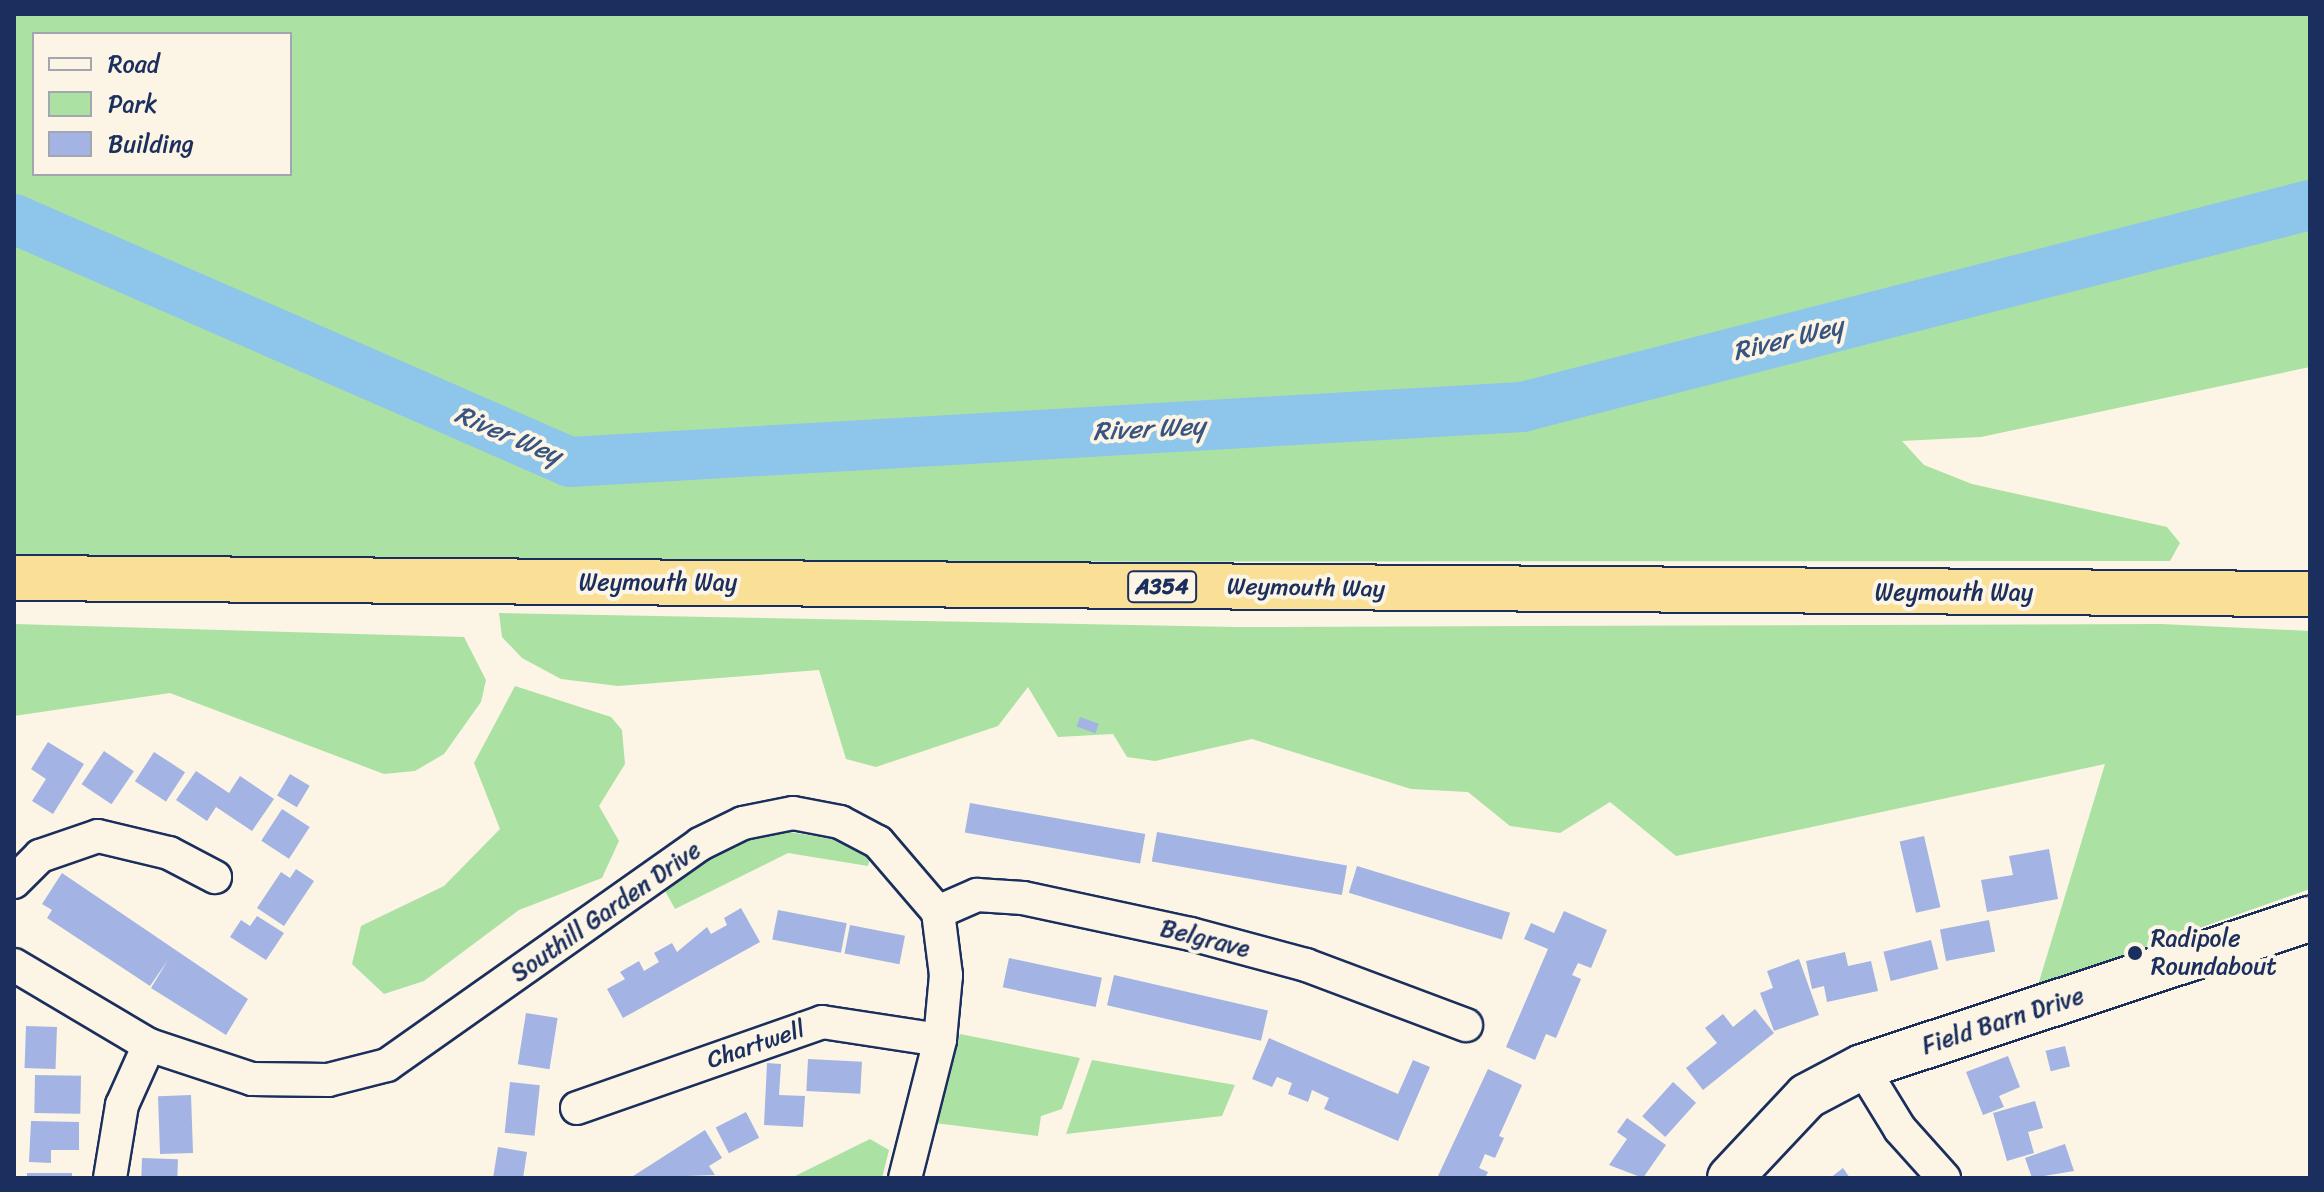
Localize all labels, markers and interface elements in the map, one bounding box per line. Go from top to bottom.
legend [32,32,292,176]
text: Road [108,43,159,85]
text: Park [108,83,157,125]
text: Building [108,123,194,165]
water label: River Wey [1730,310,1846,368]
water label: River Wey [450,399,566,471]
water label: River Wey [1092,410,1206,448]
street label: Weymouth Way [579,569,737,597]
road number: A354 [1126,569,1198,605]
street label: Weymouth Way [1227,572,1385,604]
street label: Weymouth Way [1875,579,2033,607]
street label: Southill Garden Drive [506,836,706,988]
street label: Belgrave [1157,914,1253,964]
place label: Radipole Roundabout [2151,925,2277,981]
marker: Radipole Roundabout [2126,944,2144,962]
street label: Field Barn Drive [1919,981,2087,1061]
street label: Chartwell [703,1015,809,1075]

